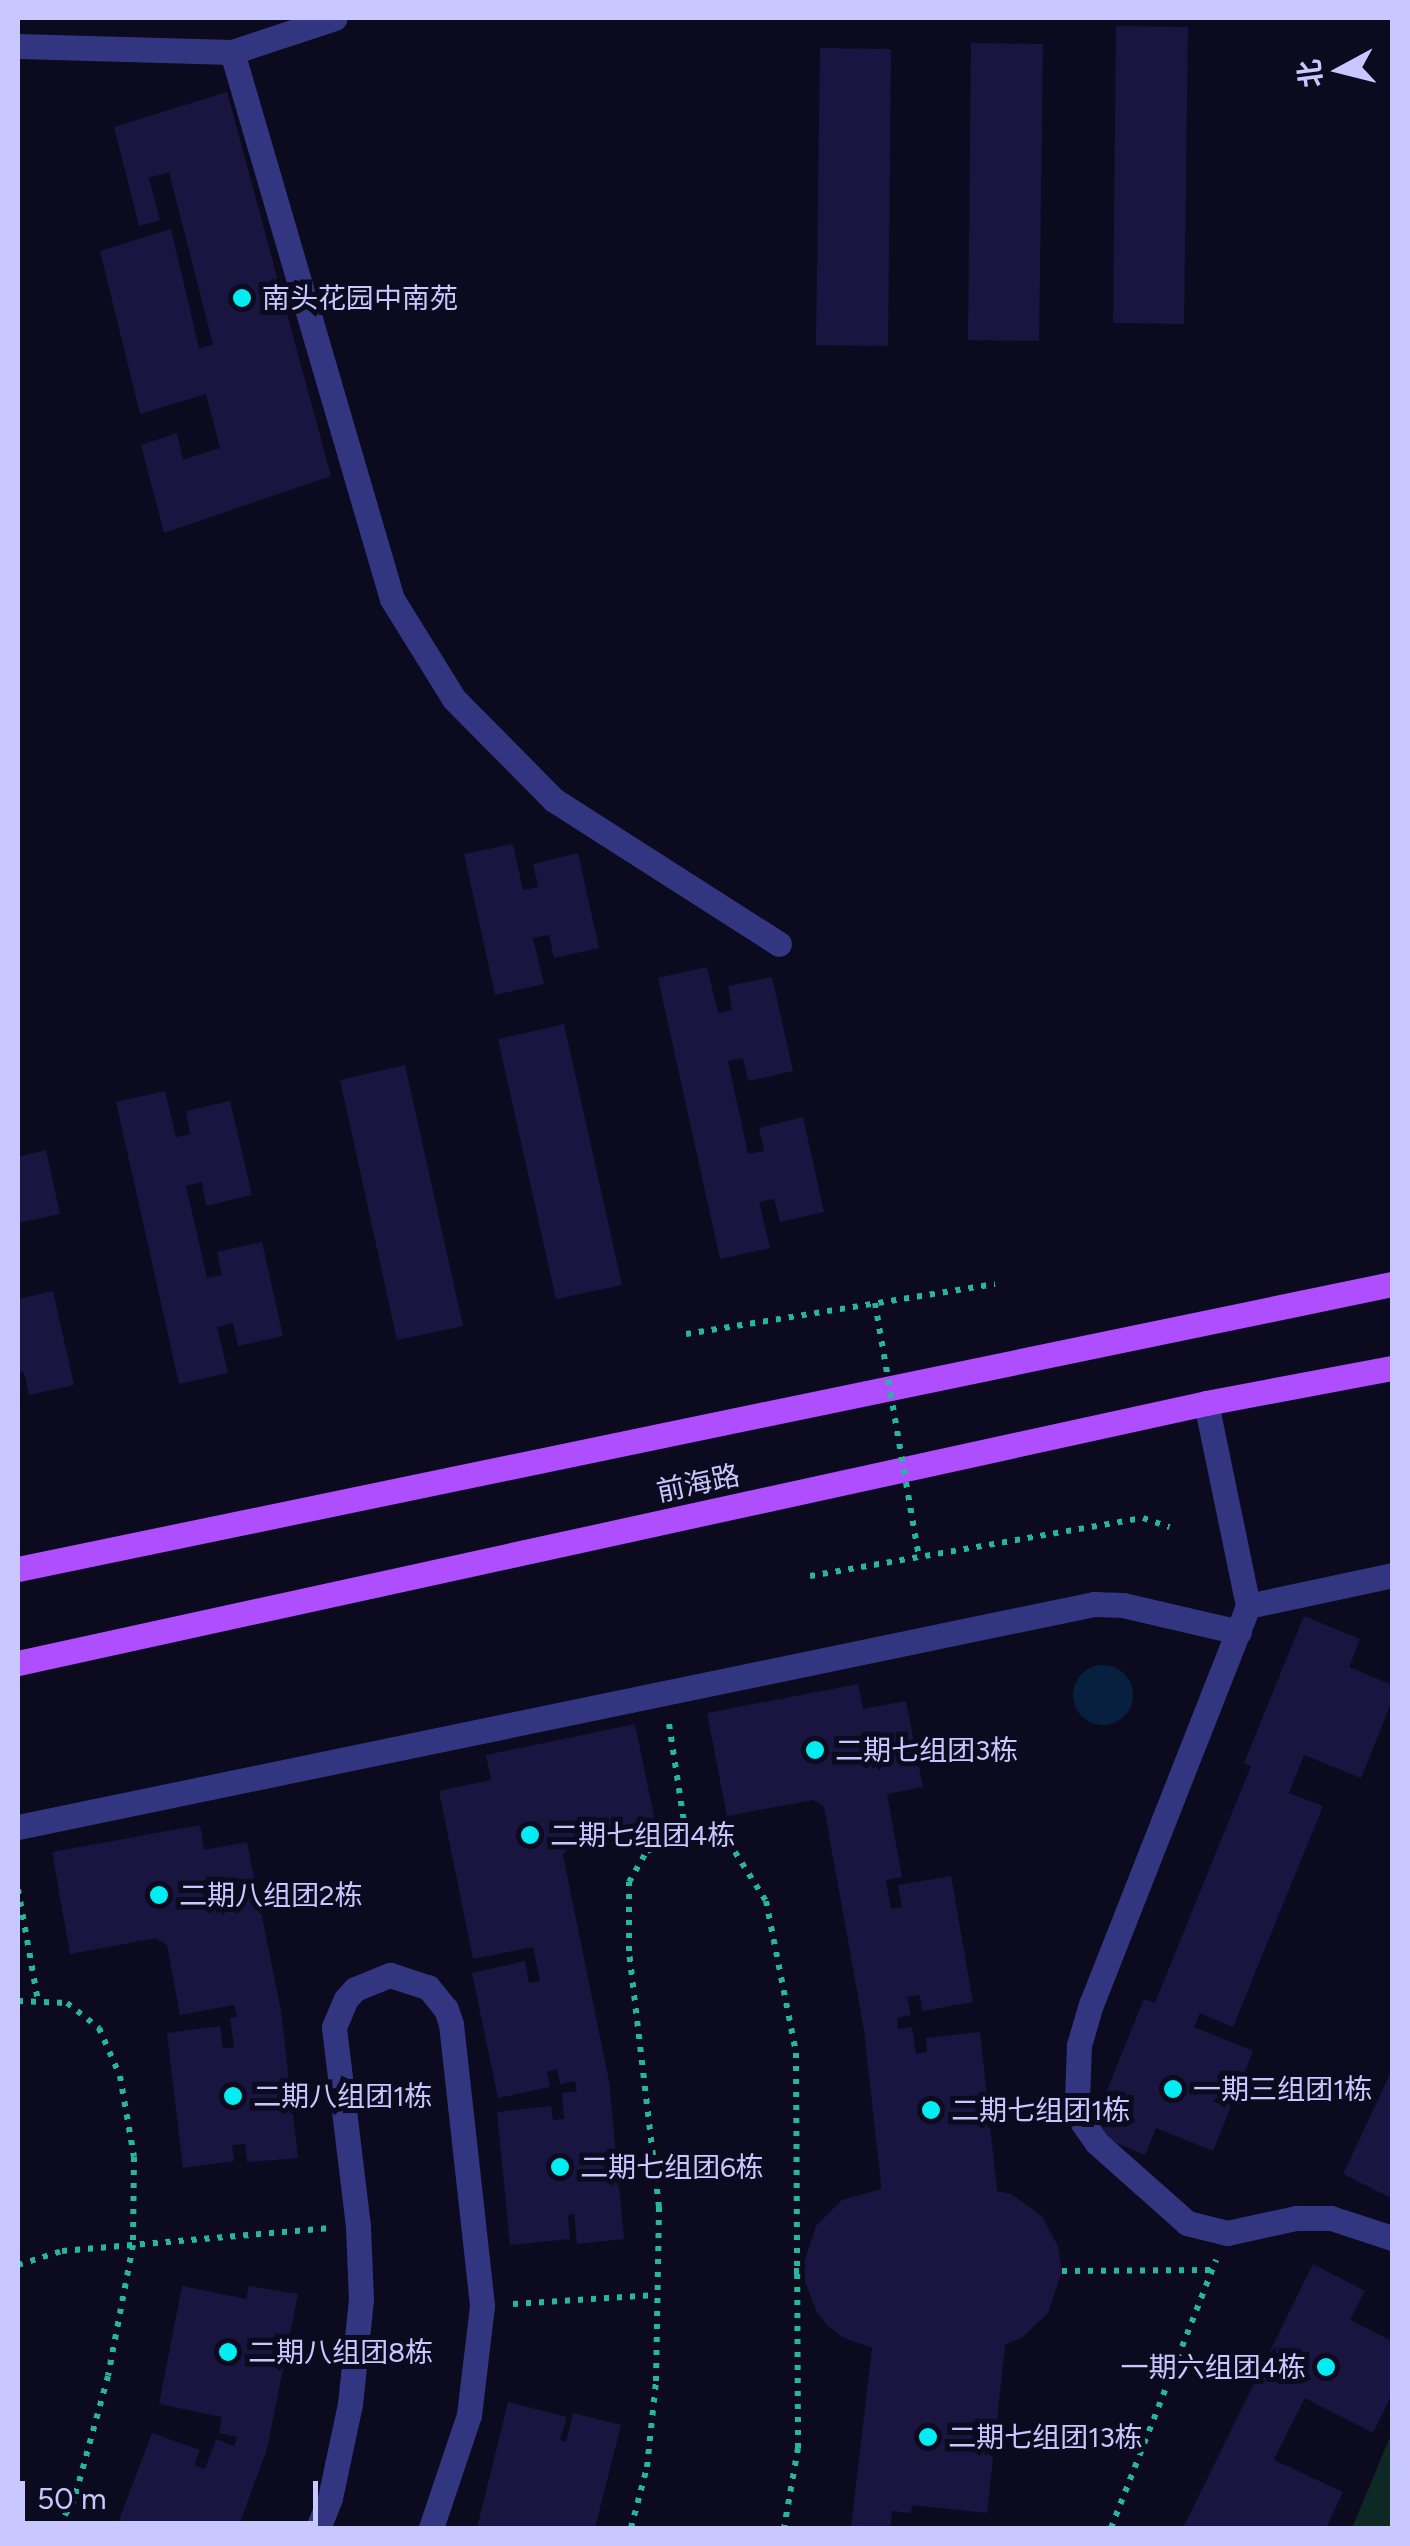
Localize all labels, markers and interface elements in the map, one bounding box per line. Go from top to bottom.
north arrow [1290,20,1390,120]
text: 北 [1292,58,1329,90]
place label: 南头花园中南苑 [262,281,458,315]
marker: 南头花园中南苑 [231,287,253,309]
street label: 前海路 [653,1458,743,1508]
place label: 二期七组团3栋 [835,1733,1018,1767]
marker: 二期七组团3栋 [804,1739,826,1761]
place label: 二期七组团4栋 [550,1818,735,1852]
marker: 二期七组团4栋 [519,1824,541,1846]
place label: 二期八组团2栋 [179,1878,363,1912]
marker: 二期八组团2栋 [148,1884,170,1906]
place label: 一期三组团1栋 [1193,2072,1373,2106]
marker: 一期三组团1栋 [1162,2078,1184,2100]
place label: 二期八组团1栋 [253,2079,433,2113]
marker: 二期八组团1栋 [222,2085,244,2107]
place label: 二期七组团1栋 [951,2093,1131,2127]
marker: 二期七组团1栋 [920,2099,942,2121]
place label: 二期七组团6栋 [580,2150,764,2184]
marker: 二期七组团6栋 [549,2156,571,2178]
place label: 二期八组团8栋 [248,2335,433,2369]
marker: 二期八组团8栋 [217,2341,239,2363]
place label: 一期六组团4栋 [1121,2350,1306,2384]
marker: 一期六组团4栋 [1315,2356,1337,2378]
place label: 二期七组团13栋 [948,2420,1143,2454]
marker: 二期七组团13栋 [917,2426,939,2448]
scale bar [25,2461,322,2523]
text: 50 m [37,2480,106,2517]

